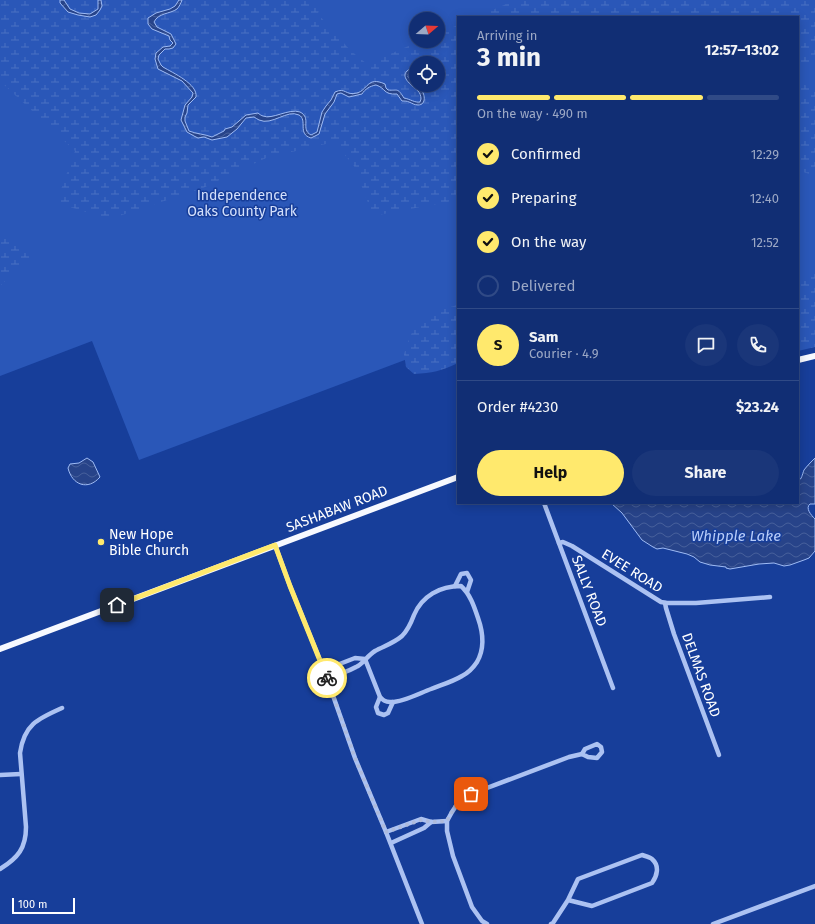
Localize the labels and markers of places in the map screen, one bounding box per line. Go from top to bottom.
place label: New Hope Bible Church [109,526,189,559]
marker: New Hope Bible Church [96,537,106,547]
pin [100,588,134,622]
pin [454,777,488,811]

